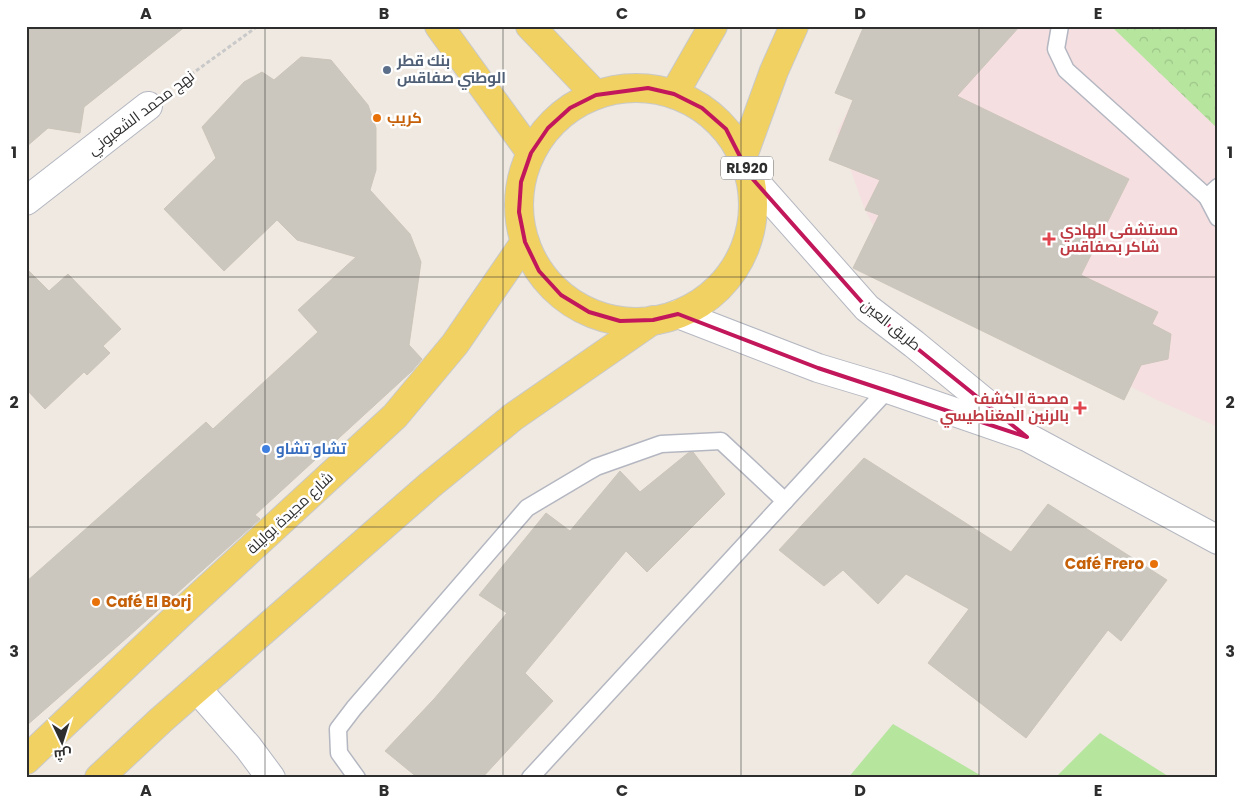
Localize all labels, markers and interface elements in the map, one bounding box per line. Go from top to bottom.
text: A [140,2,152,25]
text: B [379,2,389,25]
text: C [616,2,628,25]
text: D [854,2,866,25]
text: E [1094,2,1102,25]
place label: بنك قطر الوطني صفاقس [396,50,506,90]
marker: بنك قطر الوطني صفاقس [381,64,393,76]
street label: نهج محمد الشعبوني [83,65,200,161]
place label: كريب [387,107,422,128]
marker: كريب [371,112,383,124]
text: 1 [11,141,17,164]
text: 1 [1227,141,1233,164]
road number: RL920 [721,156,773,180]
place label: مستشفى الهادي شاكر بصفاقس [1060,219,1178,257]
marker: مستشفى الهادي شاكر بصفاقس [1042,232,1056,246]
street label: طريق العين [857,294,925,355]
place label: مصحة الكشف بالرنين المغناطيسي [940,388,1069,428]
text: 2 [9,391,19,414]
text: 2 [1225,391,1235,414]
marker: مصحة الكشف بالرنين المغناطيسي [1073,401,1087,415]
place label: تشاو تشاو [276,438,347,459]
marker: تشاو تشاو [260,443,272,455]
street label: شارع مجيدة بوليلة [242,467,338,559]
place label: Café Frero [1065,553,1144,574]
marker: Café Frero [1148,558,1160,570]
place label: Café El Borj [106,591,191,612]
marker: Café El Borj [90,596,102,608]
text: 3 [9,640,19,663]
text: 3 [1225,640,1235,663]
north arrow [38,716,88,766]
text: ش [53,744,73,766]
text: A [140,779,152,802]
text: B [379,779,389,802]
text: C [616,779,628,802]
text: D [854,779,866,802]
text: E [1094,779,1102,802]

